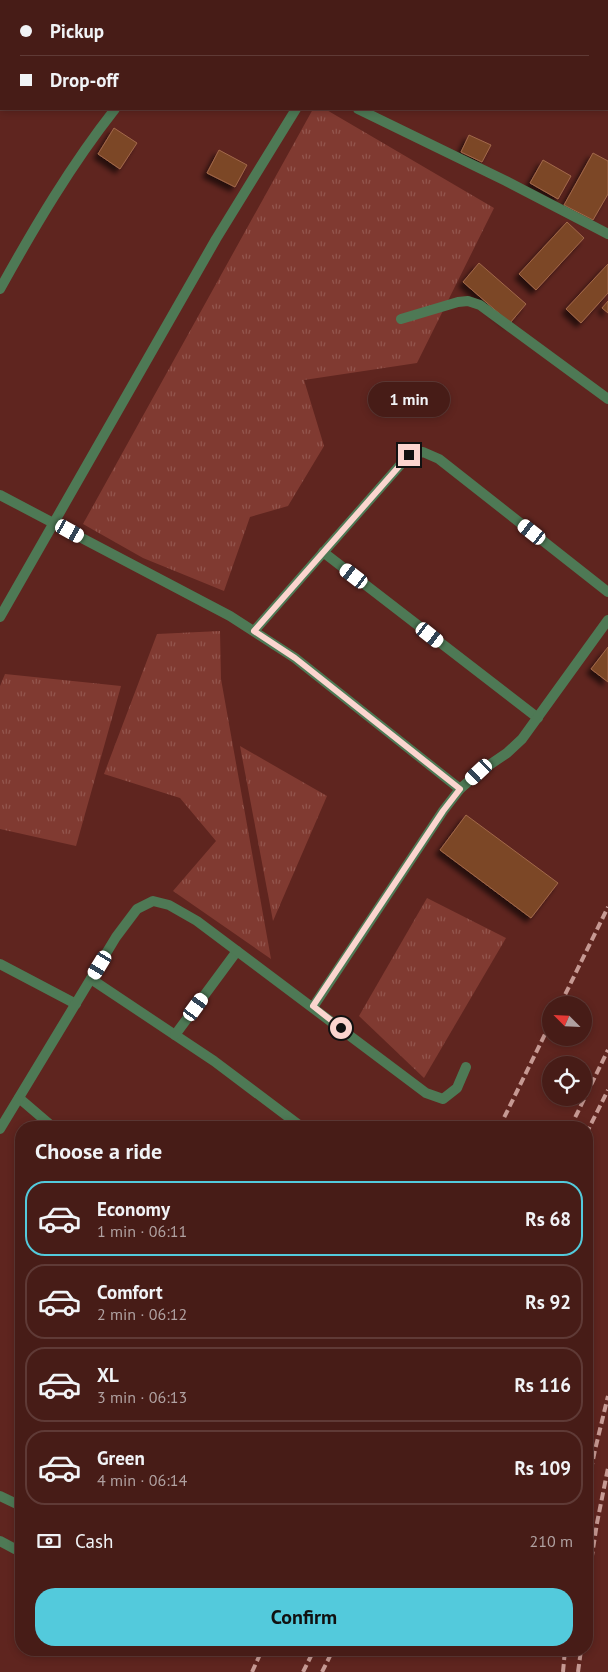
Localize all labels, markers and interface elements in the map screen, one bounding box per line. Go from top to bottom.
text: Pickup [50,19,104,43]
text: Drop-off [50,68,118,92]
callout: 1 min [368,382,450,418]
text: 1 min [389,389,429,409]
route end [398,444,420,466]
car [53,517,86,545]
car [515,517,548,547]
car [337,561,370,591]
car [413,620,446,650]
car [462,756,495,788]
car [85,948,114,982]
car [181,990,210,1024]
north arrow [542,996,592,1046]
map controls [542,996,592,1106]
route start [330,1017,352,1039]
button: locate [542,1056,592,1106]
text: Choose a ride [35,1137,162,1165]
icon: car [37,1196,82,1241]
text: Economy [97,1197,170,1221]
text: Rs 68 [525,1207,571,1231]
text: 1 min · 06:11 [97,1221,187,1241]
icon: car [37,1279,82,1324]
text: Comfort [97,1280,163,1304]
text: Rs 92 [525,1290,571,1314]
text: 2 min · 06:12 [97,1304,187,1324]
icon: car [37,1362,82,1407]
text: XL [97,1363,119,1387]
text: Rs 116 [514,1373,571,1397]
text: 3 min · 06:13 [97,1387,187,1407]
icon: car [37,1445,82,1490]
text: Green [97,1446,145,1470]
text: Rs 109 [514,1456,571,1480]
text: 4 min · 06:14 [97,1470,187,1490]
icon: cash [35,1527,63,1555]
text: Cash [75,1529,113,1553]
text: 210 m [530,1531,573,1551]
button: Confirm [35,1588,573,1646]

